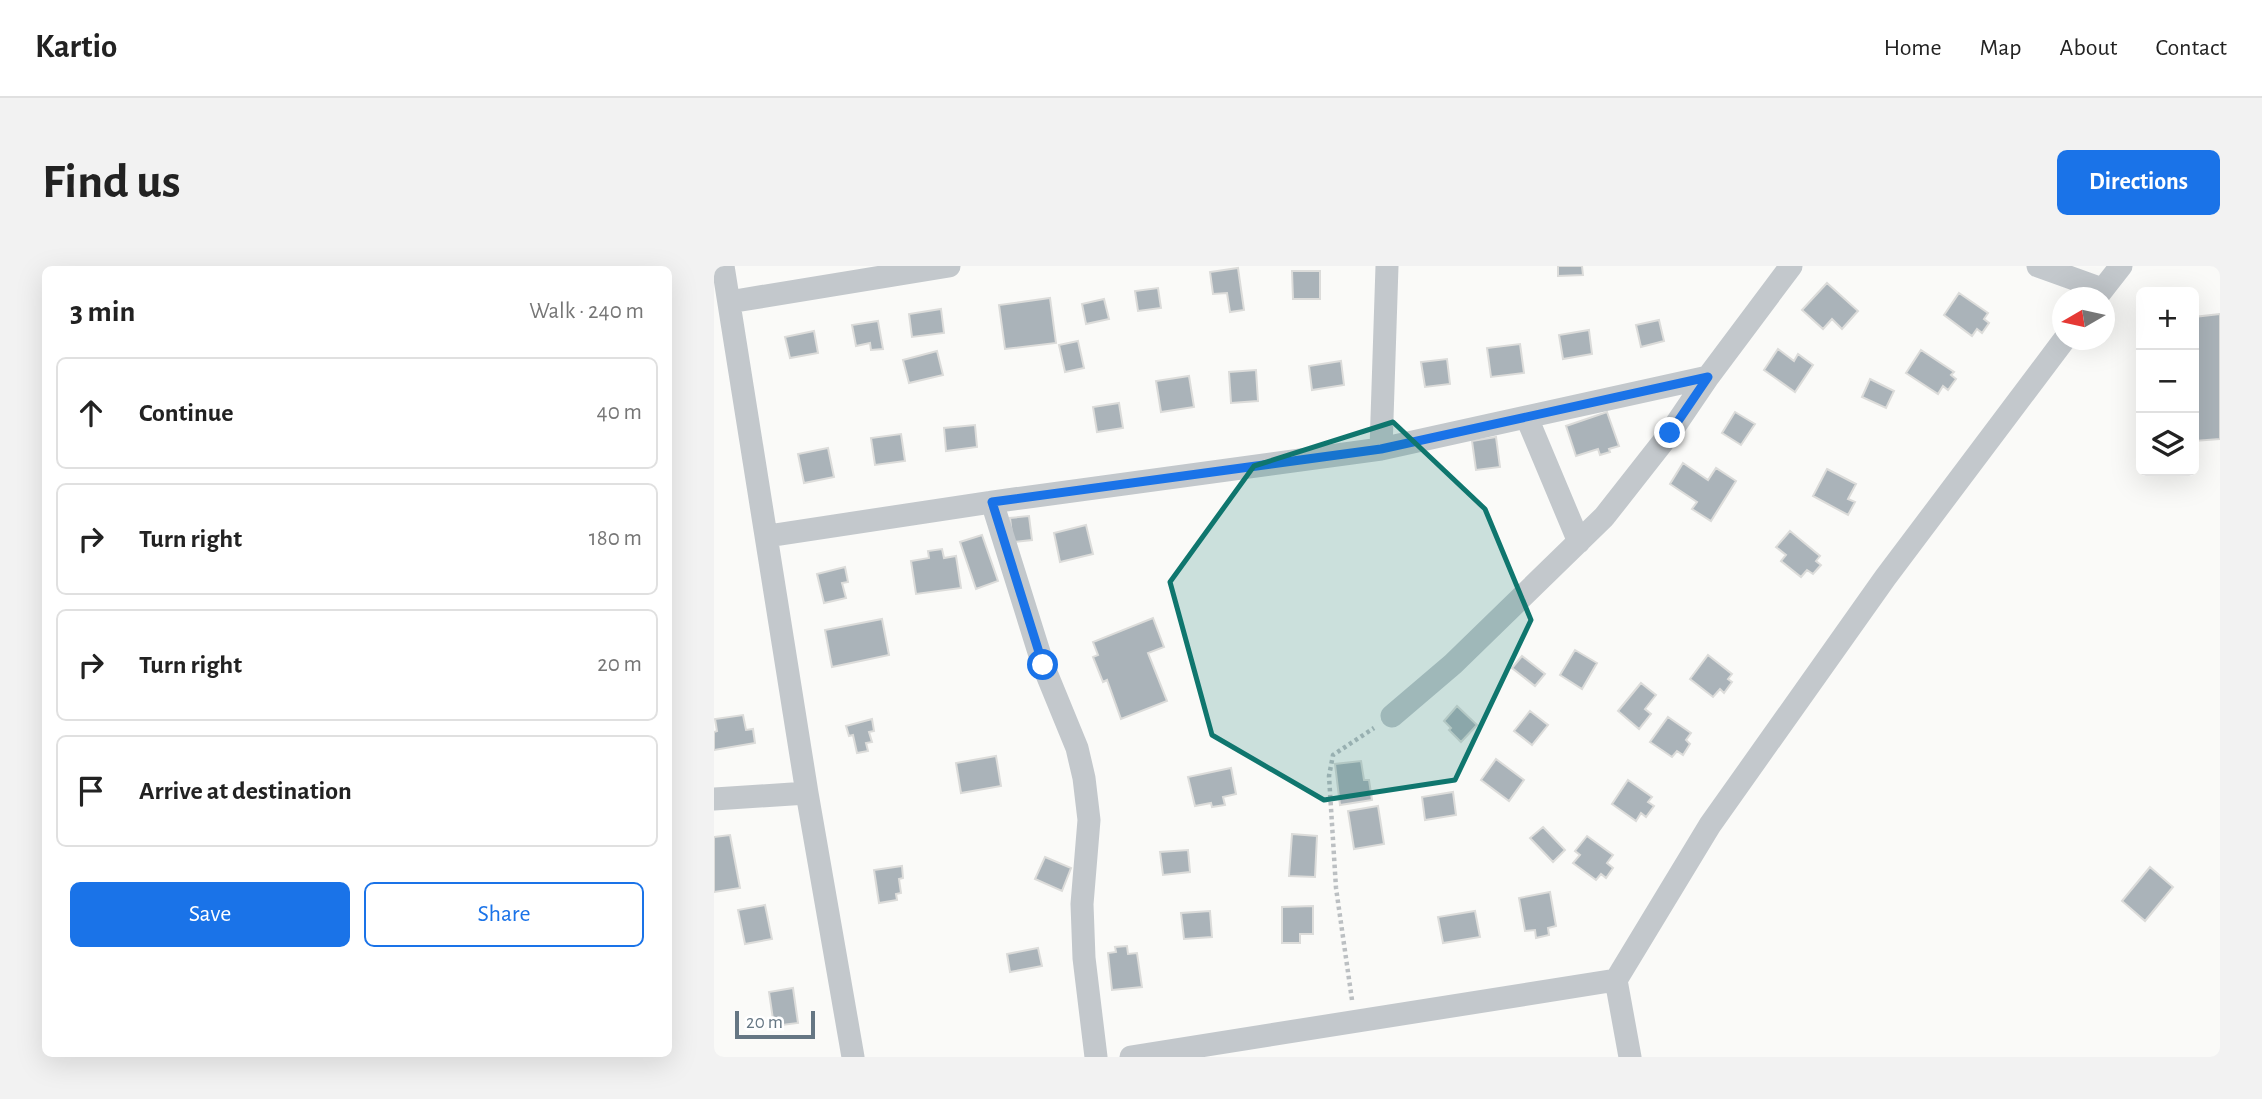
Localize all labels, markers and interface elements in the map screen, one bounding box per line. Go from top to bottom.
text: Kartio [35,31,117,64]
text: Home [1884,36,1942,60]
text: Map [1980,36,2022,60]
text: About [2060,36,2117,60]
text: Contact [2155,36,2227,60]
button: Directions [2057,150,2220,215]
text: Find us [42,158,181,207]
north arrow [2052,287,2115,350]
map controls [2136,287,2199,476]
button: + [2136,287,2199,350]
text: 3 min [70,297,135,327]
text: Walk · 240 m [529,300,644,323]
button: − [2136,350,2199,413]
icon: ahead [72,394,110,432]
text: Continue [139,400,234,426]
text: 40 m [597,401,642,424]
button: layers [2136,413,2199,476]
route end [1654,417,1685,448]
icon: right [72,520,110,558]
text: Turn right [139,526,242,552]
text: 180 m [589,527,642,550]
icon: right [72,646,110,684]
route start [1027,649,1058,680]
text: Turn right [139,652,242,678]
text: 20 m [597,653,642,676]
icon: arrive [72,772,110,810]
text: Arrive at destination [139,778,352,804]
button: Save [70,882,350,947]
button: Share [364,882,644,947]
scale bar [735,1008,816,1040]
text: 20 m [746,1013,783,1032]

